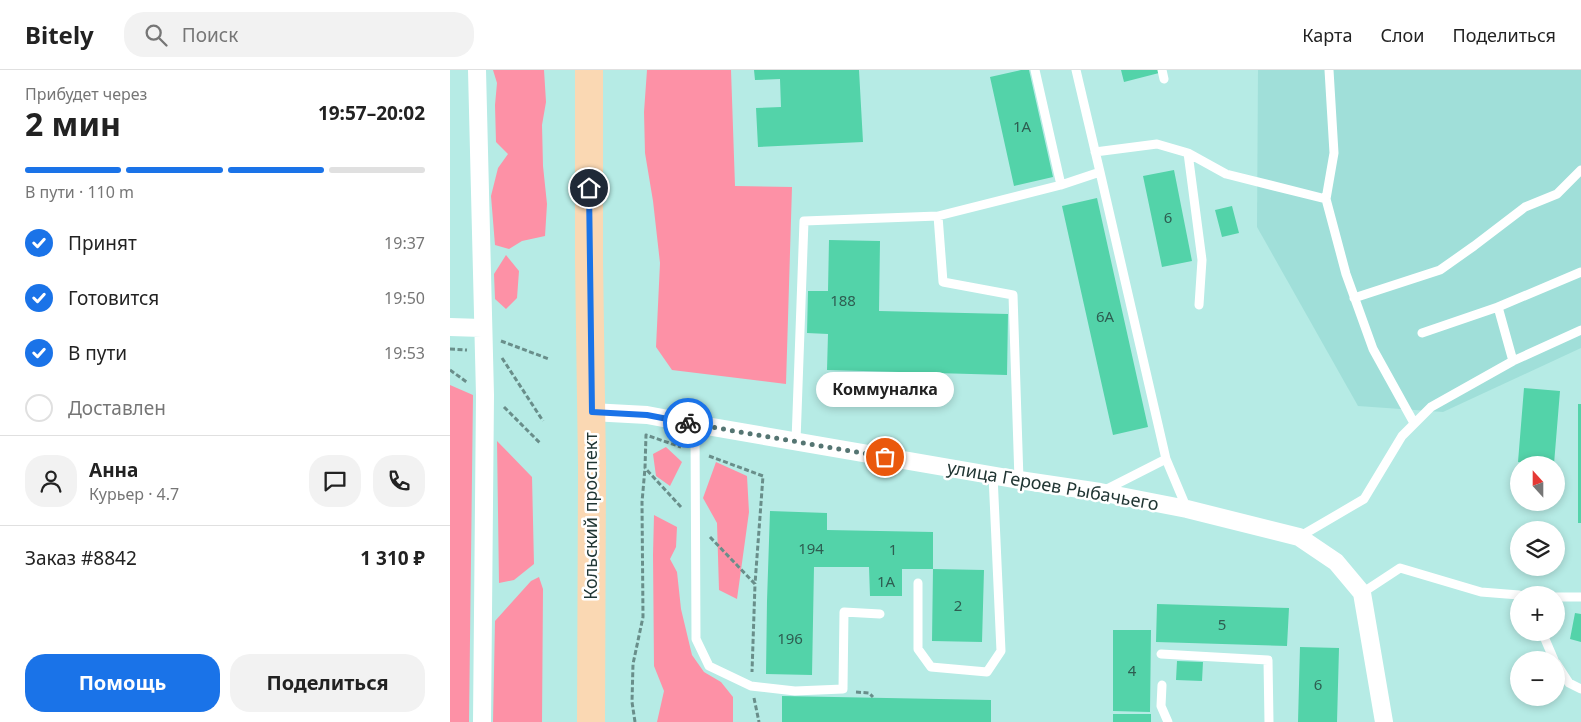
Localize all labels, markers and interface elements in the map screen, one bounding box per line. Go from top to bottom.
search box [124,12,474,57]
text: Bitely [25,18,94,51]
icon: search [142,21,170,49]
text: Поиск [182,22,238,48]
text: Карта [1302,23,1352,47]
text: Слои [1380,23,1424,47]
text: Поделиться [1452,23,1556,47]
text: Прибудет через [25,83,147,105]
text: 19:57–20:02 [318,100,425,126]
text: 2 мин [25,102,121,145]
house number: 1А [1013,116,1032,136]
pin [568,167,610,209]
icon: home [575,174,603,202]
text: В пути · 110 m [25,181,134,203]
house number: 6 [1164,207,1172,227]
icon: check [25,229,53,257]
text: Принят [68,230,137,256]
text: 19:37 [384,232,425,254]
icon: check [25,284,53,312]
text: Готовится [68,285,159,311]
text: 19:50 [384,287,425,309]
house number: 188 [830,290,856,310]
house number: 6А [1096,306,1115,326]
icon: check [25,339,53,367]
text: В пути [68,340,127,366]
text: 19:53 [384,342,425,364]
callout: Коммуналка [816,372,954,407]
text: Коммуналка [832,378,938,400]
text: Доставлен [68,395,166,421]
courier [663,398,713,448]
icon: bike [674,409,702,437]
street label: Кольский проспект [578,432,602,600]
pin [864,436,906,478]
icon: bag [871,443,899,471]
button: person [25,455,77,507]
button: chat [309,455,361,507]
button: phone [373,455,425,507]
street label: улица Героев Рыбачьего [945,455,1161,515]
north arrow [1510,456,1565,511]
map controls [1510,456,1565,706]
text: Анна [89,457,138,483]
text: Курьер · 4.7 [89,483,179,505]
button: layers [1510,521,1565,576]
house number: 194 [798,538,824,558]
house number: 1 [889,539,897,559]
text: Заказ #8842 [25,545,137,571]
text: 1 310 ₽ [360,545,425,571]
house number: 1А [877,571,896,591]
button: + [1510,586,1565,641]
house number: 2 [954,595,962,615]
house number: 5 [1218,614,1226,634]
house number: 196 [777,628,803,648]
button: − [1510,651,1565,706]
button: Помощь [25,654,220,712]
button: Поделиться [230,654,425,712]
house number: 4 [1128,660,1137,680]
house number: 6 [1314,674,1322,694]

